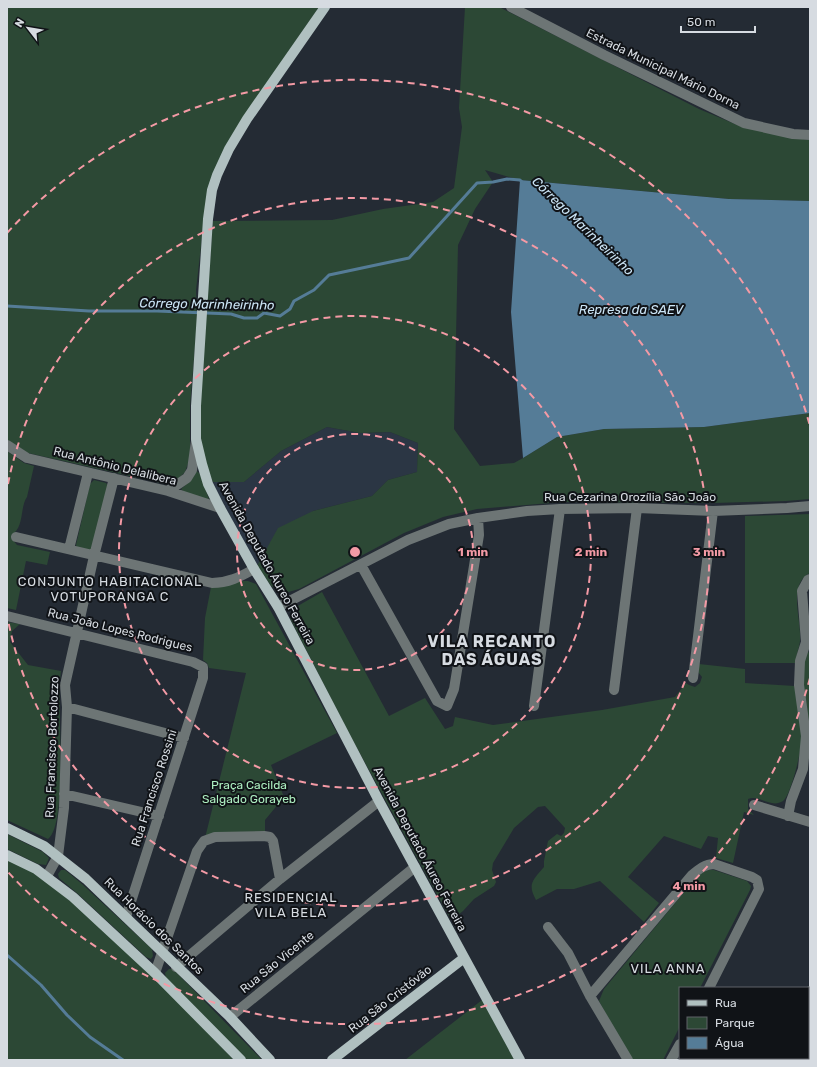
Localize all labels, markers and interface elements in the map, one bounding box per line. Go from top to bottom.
north arrow [8,8,48,48]
scale bar [681,8,755,34]
text: 50 m [687,15,715,29]
text: N [12,16,28,30]
street label: Estrada Municipal Mário Dorna [584,26,742,112]
water label: Córrego Marinheirinho [528,174,637,279]
water label: Córrego Marinheirinho [139,295,275,314]
water label: Represa da SAEV [579,302,685,317]
street label: Rua Antônio Delalibera [52,444,178,488]
street label: Avenida Deputado Áureo Ferreira [216,479,318,647]
street label: Rua Cezarina Orozília São João [544,490,716,504]
centre of rings [348,545,362,559]
text: 1 min [458,545,489,559]
text: 2 min [575,545,608,559]
text: 3 min [693,545,726,559]
district label: CONJUNTO HABITACIONAL VOTUPORANGA C [18,574,202,604]
street label: Rua João Lopes Rodrigues [46,605,194,655]
district label: VILA RECANTO DAS ÁGUAS [428,632,556,669]
street label: Rua Francisco Bortolozzo [43,676,61,818]
street label: Rua Francisco Rossini [128,728,180,848]
street label: Avenida Deputado Áureo Ferreira [371,764,469,934]
park label: Praça Cacilda Salgado Gorayeb [202,778,296,806]
street label: Rua Horácio dos Santos [101,875,207,977]
text: 4 min [673,879,706,893]
district label: RESIDENCIAL VILA BELA [244,890,338,920]
street label: Rua São Vicente [237,928,317,996]
district label: VILA ANNA [630,961,706,976]
street label: Rua São Cristóvão [346,962,434,1036]
legend [679,987,809,1059]
text: Rua [715,996,737,1010]
text: Parque [715,1016,755,1030]
text: Água [715,1036,744,1050]

